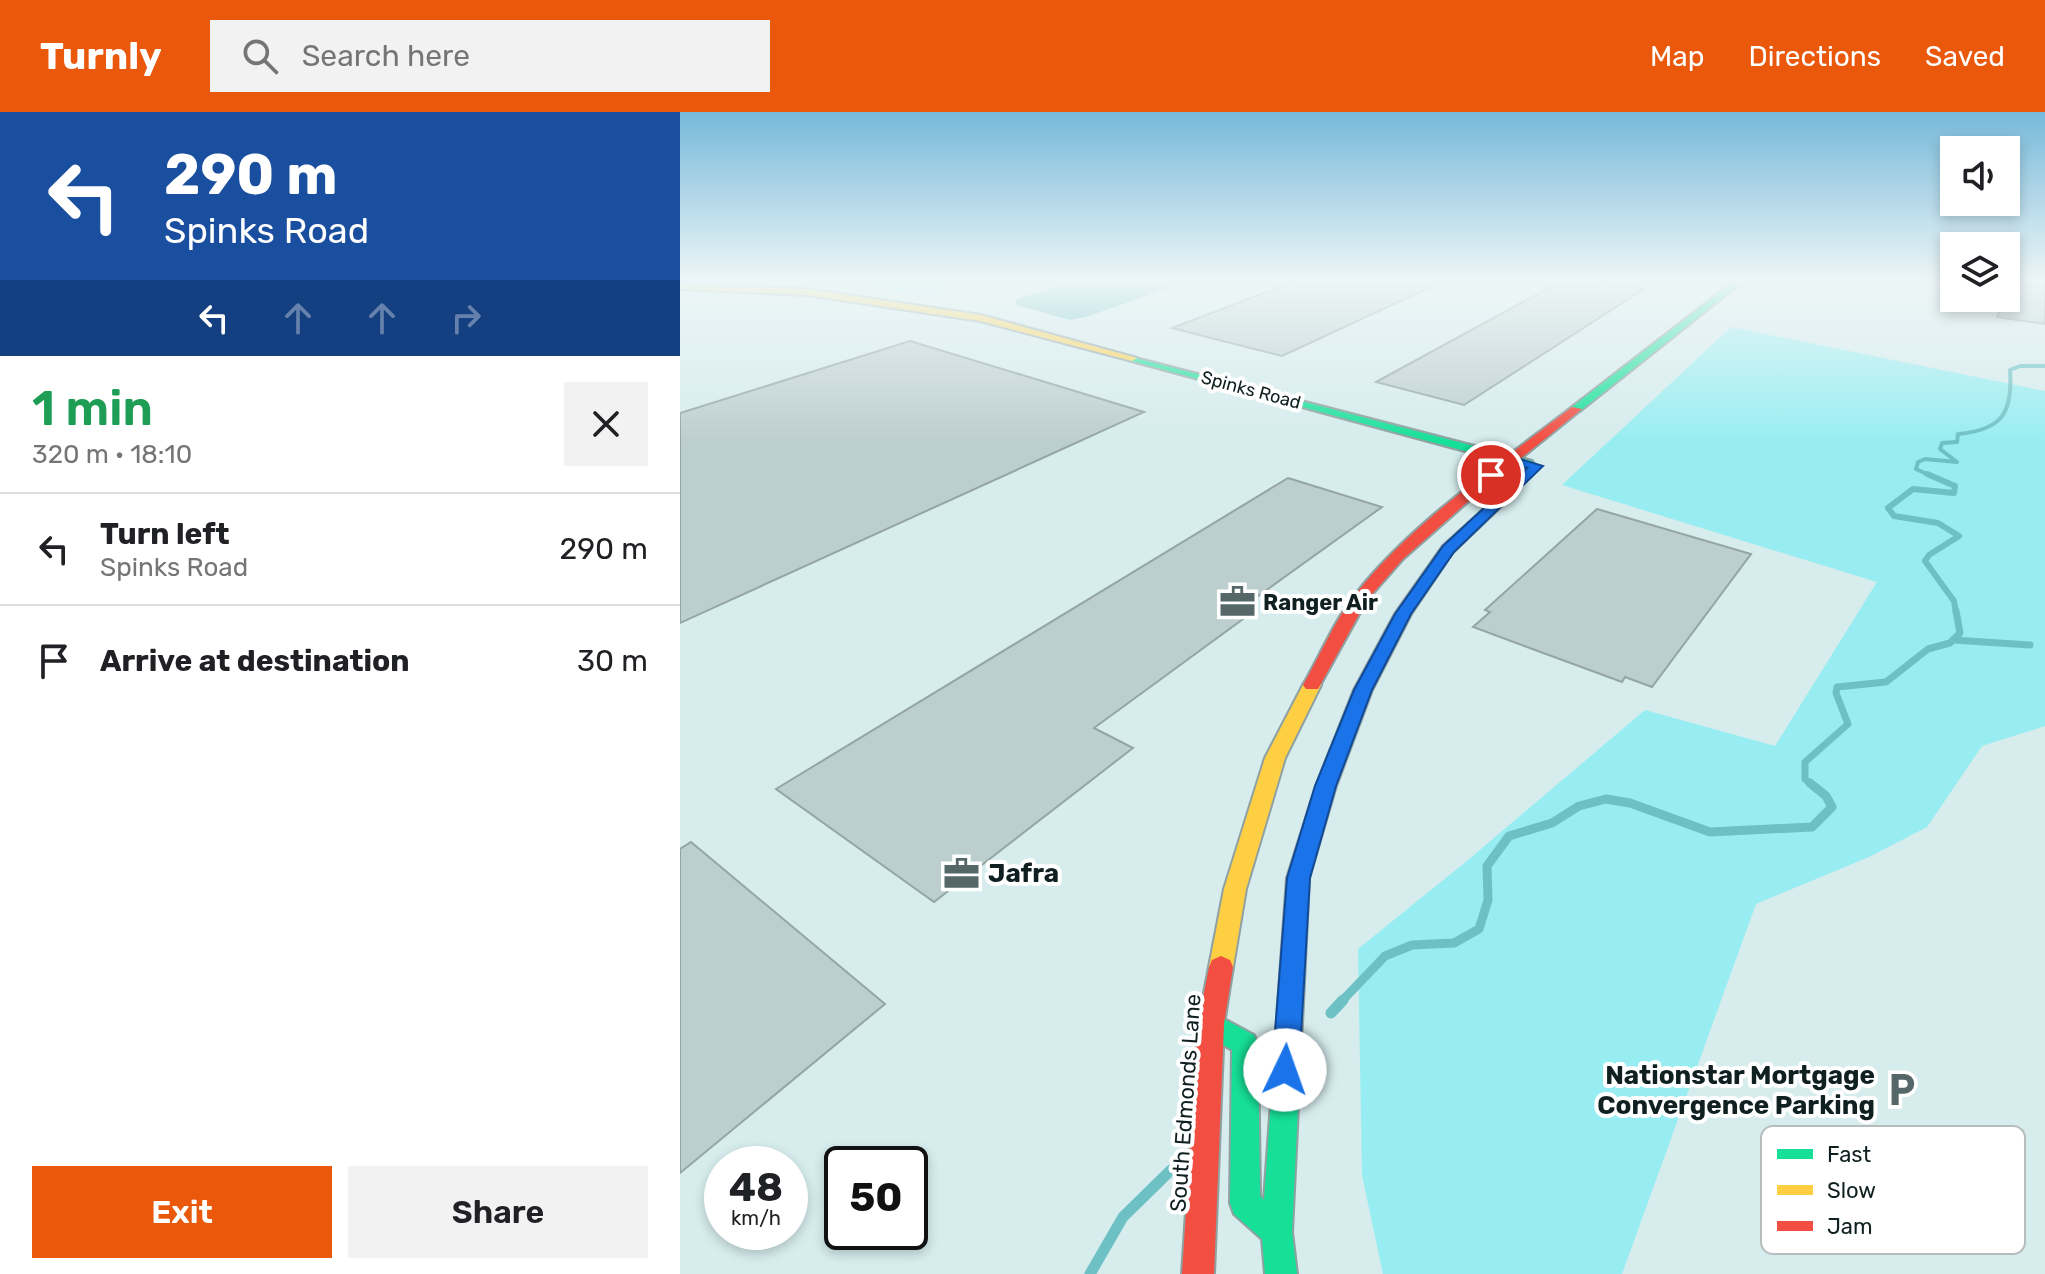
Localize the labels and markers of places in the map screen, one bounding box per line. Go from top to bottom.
pin [1457,441,1525,509]
office icon: Ranger Air [1218,583,1256,621]
place label: Ranger Air [1263,589,1378,616]
office icon: Jafra [943,854,981,892]
place label: Jafra [988,858,1059,889]
place label: Nationstar Mortgage Convergence Parking [1597,1060,1875,1121]
parking icon: Nationstar Mortgage Convergence Parking [1882,1071,1920,1109]

